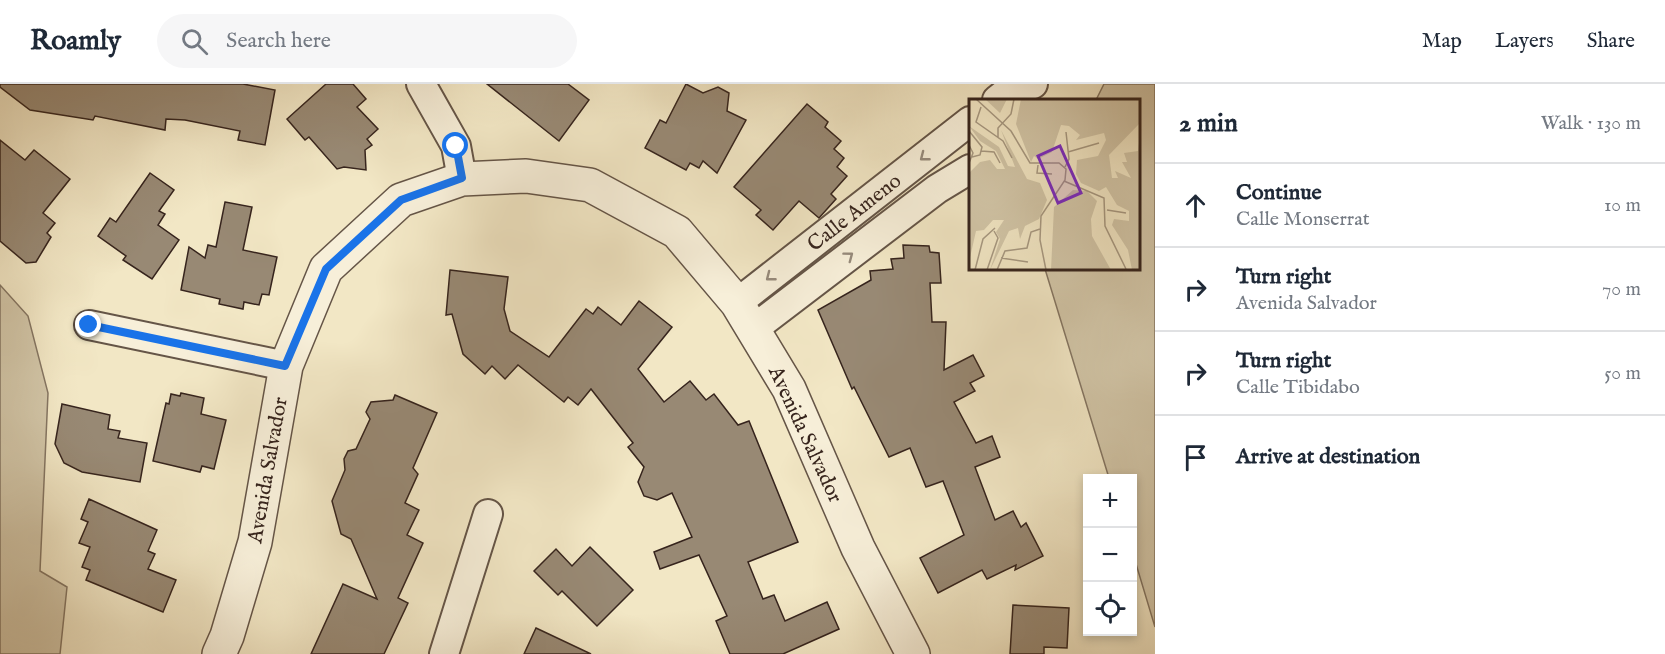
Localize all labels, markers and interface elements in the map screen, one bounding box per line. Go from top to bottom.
search box [157,14,577,68]
text: Roamly [30,24,121,59]
icon: search [178,25,211,58]
text: Search here [226,27,331,55]
text: Map [1422,28,1462,55]
text: Layers [1495,28,1554,55]
text: Share [1587,28,1635,55]
inset map [969,99,1140,270]
text: 2 min [1179,107,1238,140]
text: Walk · 130 m [1541,111,1641,136]
route start [442,132,468,158]
one-way arrow [920,150,931,161]
street label: Calle Ameno [802,168,907,258]
text: Continue [1236,179,1322,207]
icon: ahead [1179,189,1212,222]
text: 10 m [1604,193,1641,218]
text: Calle Monserrat [1236,207,1370,232]
one-way arrow [842,253,853,264]
text: Turn right [1236,263,1331,291]
one-way arrow [766,269,777,280]
icon: right [1179,273,1212,306]
text: 70 m [1602,277,1641,302]
text: Avenida Salvador [1236,291,1377,316]
route end [75,311,101,337]
text: Turn right [1236,347,1331,375]
icon: right [1179,357,1212,390]
street label: Avenida Salvador [761,361,848,508]
text: 50 m [1604,361,1641,386]
text: Calle Tibidabo [1236,375,1360,400]
street label: Avenida Salvador [242,395,295,546]
icon: arrive [1179,441,1212,474]
text: Arrive at destination [1236,443,1420,471]
map controls [1083,474,1137,636]
button: + [1083,474,1137,528]
button: − [1083,528,1137,582]
button: locate [1083,582,1137,636]

